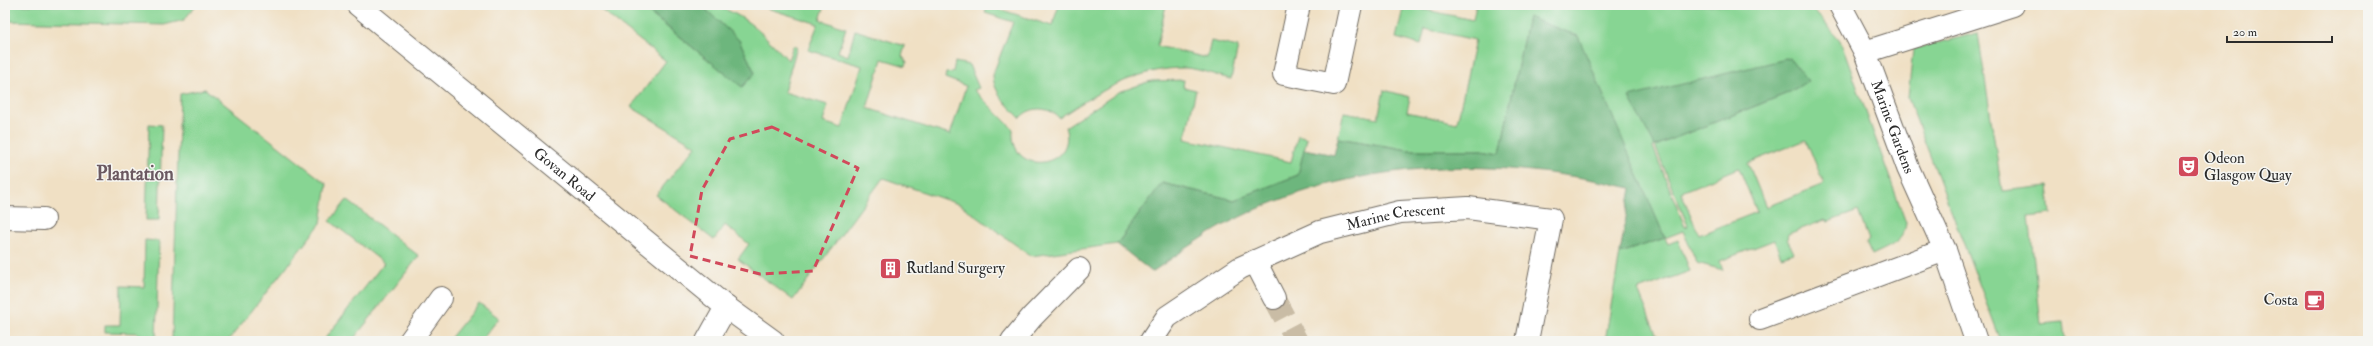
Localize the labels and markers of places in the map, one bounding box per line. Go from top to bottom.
place label: Odeon Glasgow Quay [2204,149,2292,185]
theatre icon: Odeon Glasgow Quay [2175,154,2201,180]
building icon: Rutland Surgery [878,255,904,281]
place label: Rutland Surgery [906,259,1005,278]
cafe icon: Costa [2301,287,2327,313]
place label: Costa [2264,291,2299,310]

